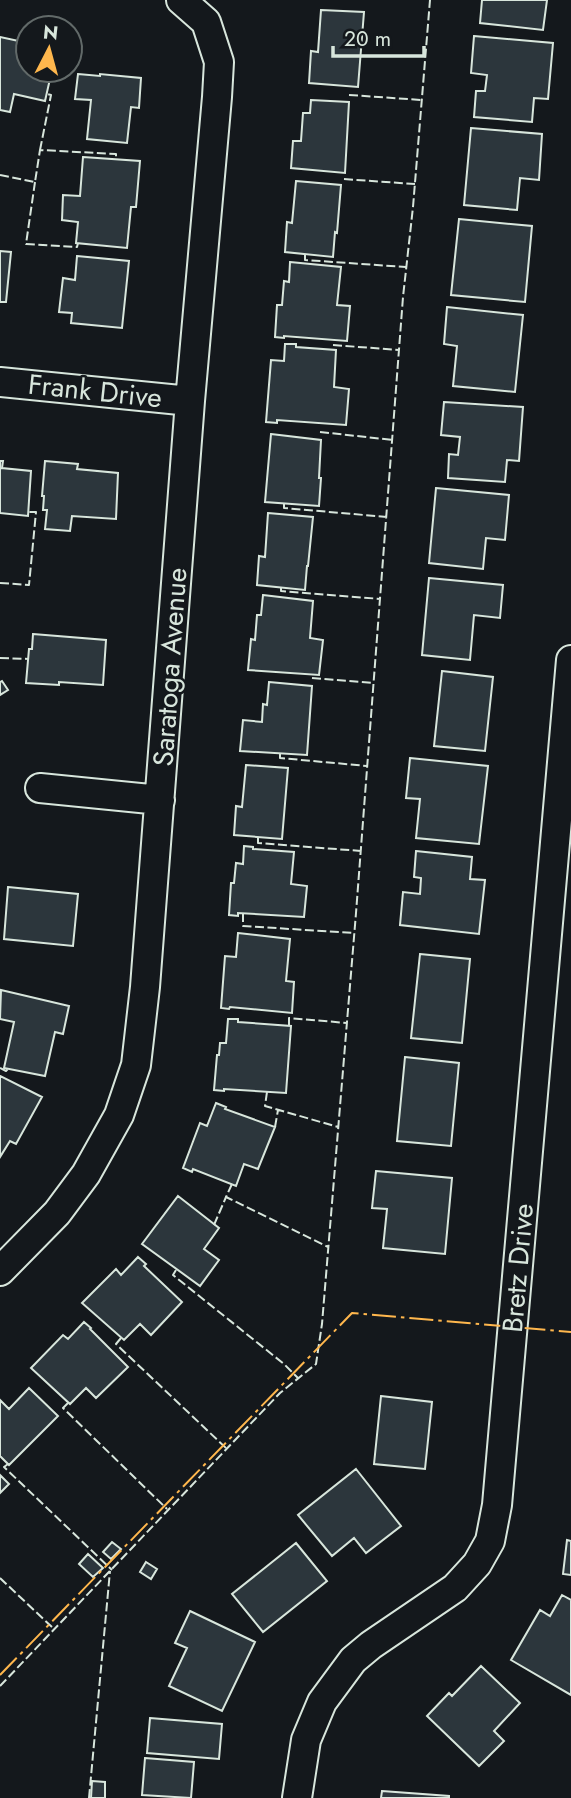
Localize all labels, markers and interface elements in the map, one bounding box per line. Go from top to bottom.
north arrow [14,14,84,84]
scale bar [333,14,424,58]
text: N [42,18,60,47]
text: 20 m [344,24,391,54]
street label: Frank Drive [26,364,164,418]
street label: Saratoga Avenue [143,566,197,768]
street label: Bretz Drive [492,1202,544,1334]

